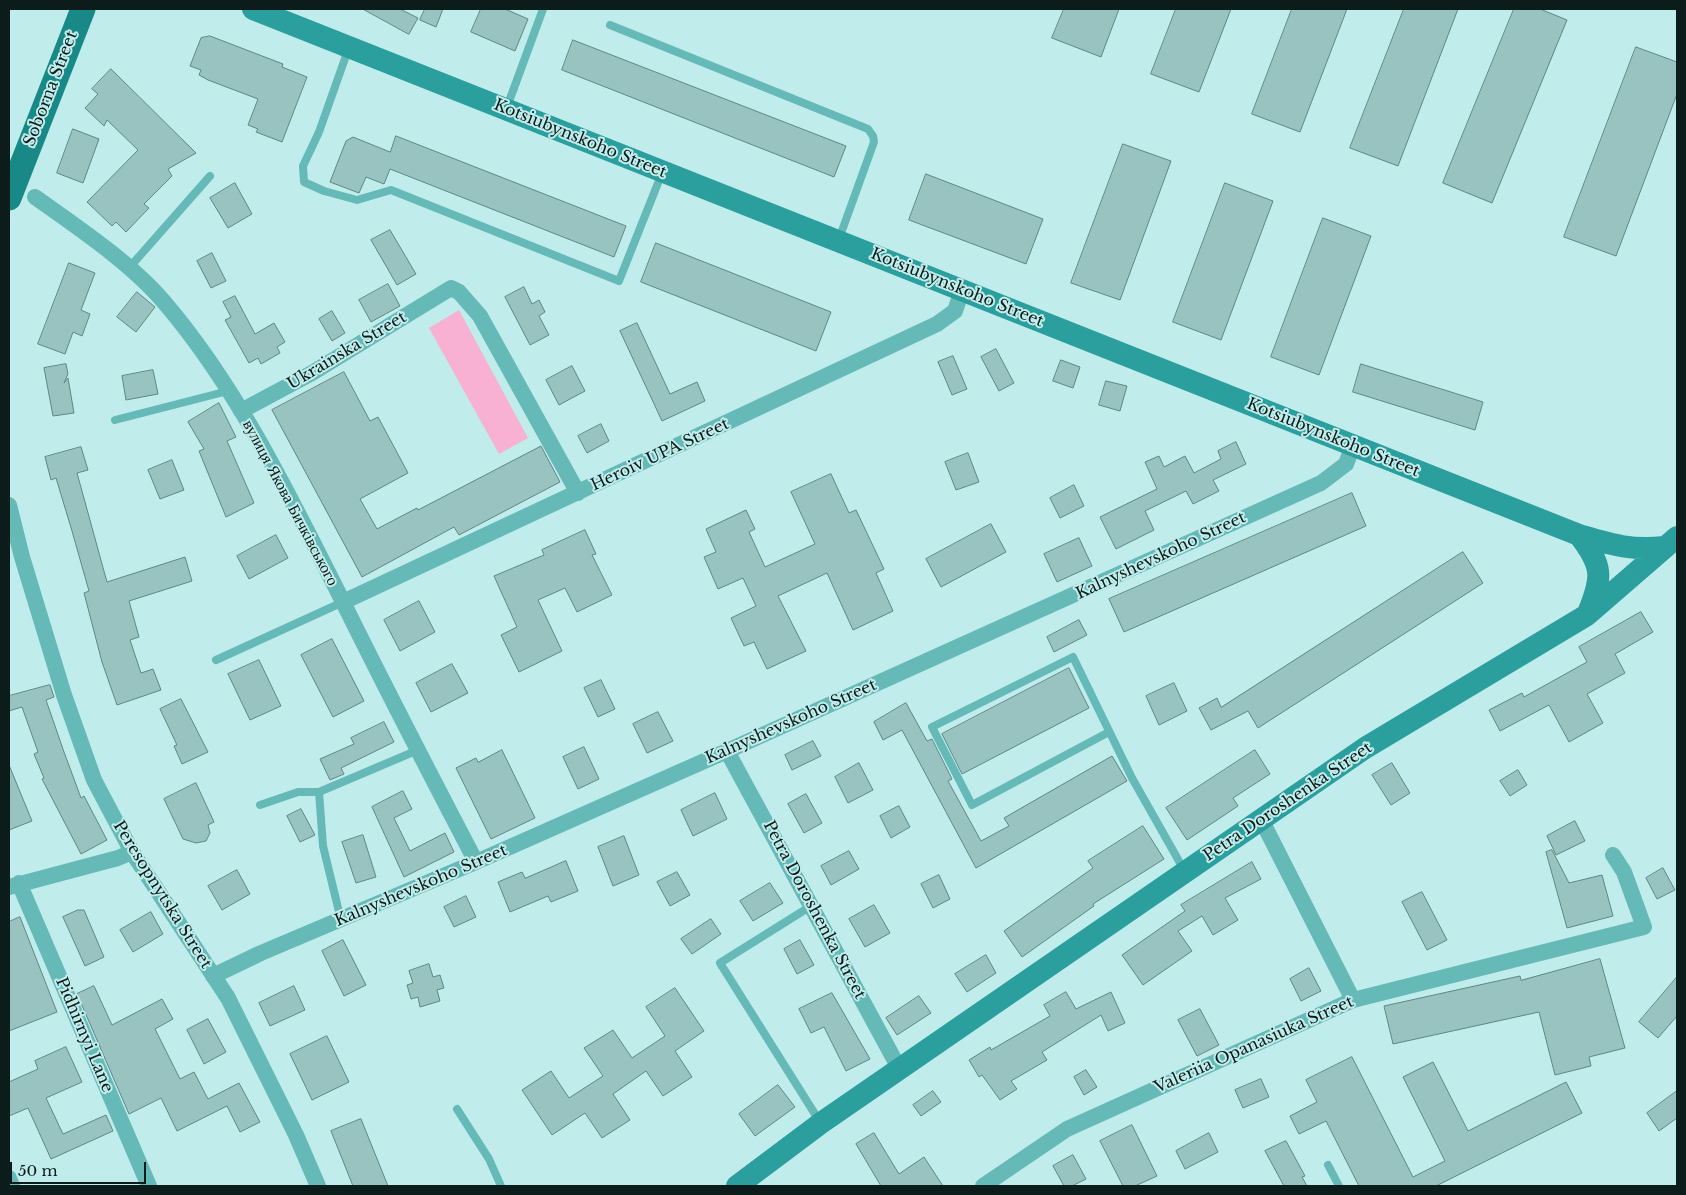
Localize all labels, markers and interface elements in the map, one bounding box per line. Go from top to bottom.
street label: Soborna Street [20,29,82,149]
street label: Kotsiubynskoho Street [491,96,669,182]
street label: Kotsiubynskoho Street [868,245,1046,331]
street label: Ukrainska Street [284,308,410,394]
street label: Kotsiubynskoho Street [1244,395,1422,481]
street label: Heroiv UPA Street [588,415,732,495]
street label: вулиця Якова Бичківського [238,417,342,589]
street label: Kalnyshevskoho Street [1073,508,1249,604]
street label: Kalnyshevskoho Street [702,676,880,768]
street label: Petra Doroshenka Street [1200,738,1376,866]
street label: Peresopnytska Street [109,818,215,972]
street label: Petra Doroshenka Street [759,818,869,1002]
street label: Kalnyshevskoho Street [332,841,510,931]
street label: Pidhirnyi Lane [51,975,117,1095]
street label: Valeriia Opanasiuka Street [1151,992,1357,1098]
scale bar [12,1152,149,1184]
text: 50 m [18,1161,58,1180]

